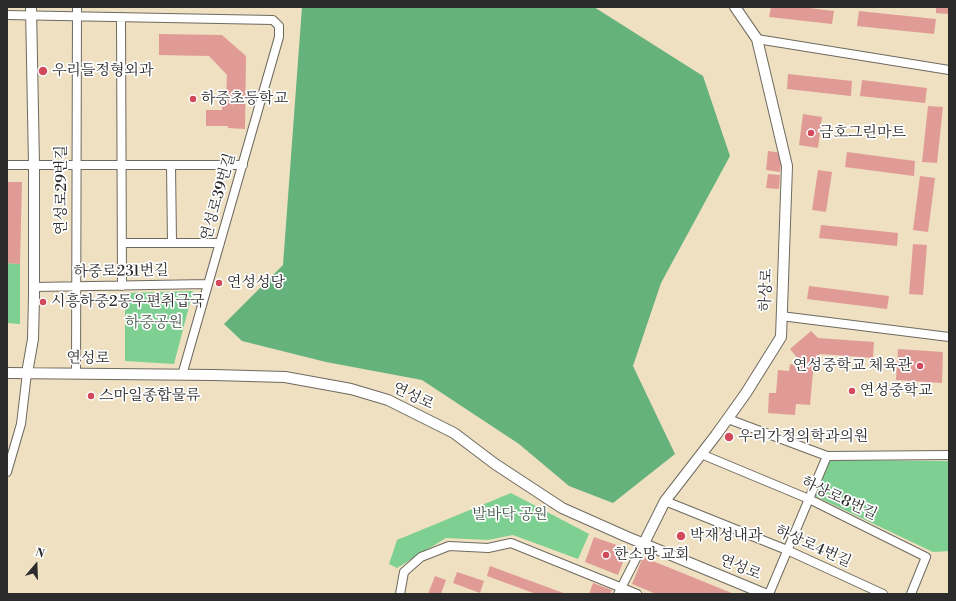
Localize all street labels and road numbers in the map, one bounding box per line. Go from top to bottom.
street label: 연성로29번길 [53,145,71,235]
street label: 연성로39번길 [198,151,240,243]
street label: 하중로231번길 [73,262,169,282]
street label: 하상로 [757,268,777,312]
street label: 연성로 [66,350,110,368]
street label: 연성로 [389,380,437,414]
street label: 하상로8번길 [798,474,880,524]
street label: 하상로4번길 [772,522,854,572]
street label: 연성로 [716,552,764,584]

